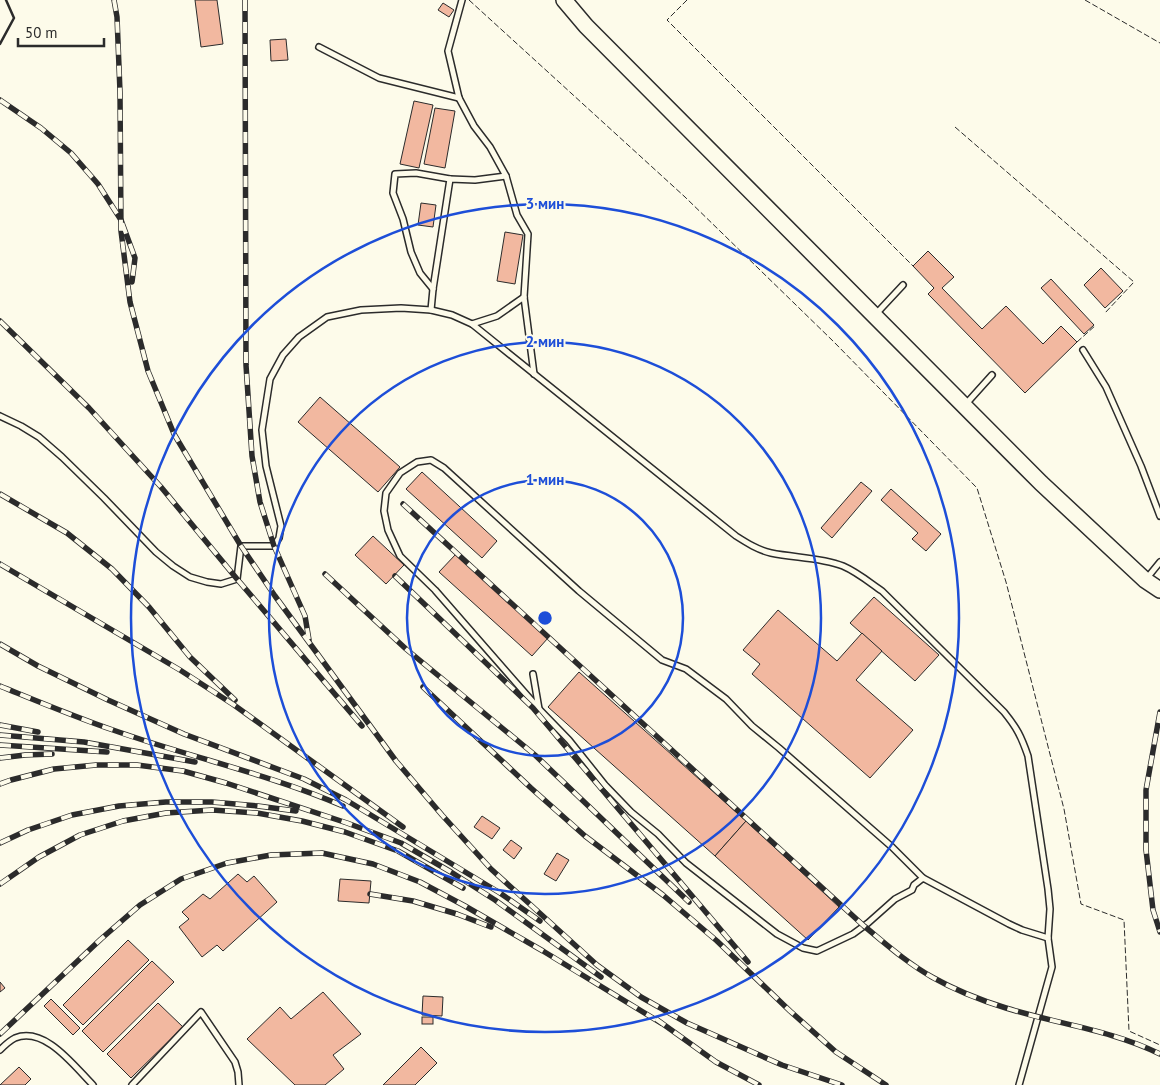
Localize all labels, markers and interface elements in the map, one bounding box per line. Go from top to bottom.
scale bar [18,15,104,47]
text: 50 m [25,23,58,42]
text: 3 мин [526,194,564,213]
text: 2 мин [526,332,564,351]
text: 1 мин [526,470,564,489]
centre of rings [536,609,554,627]

